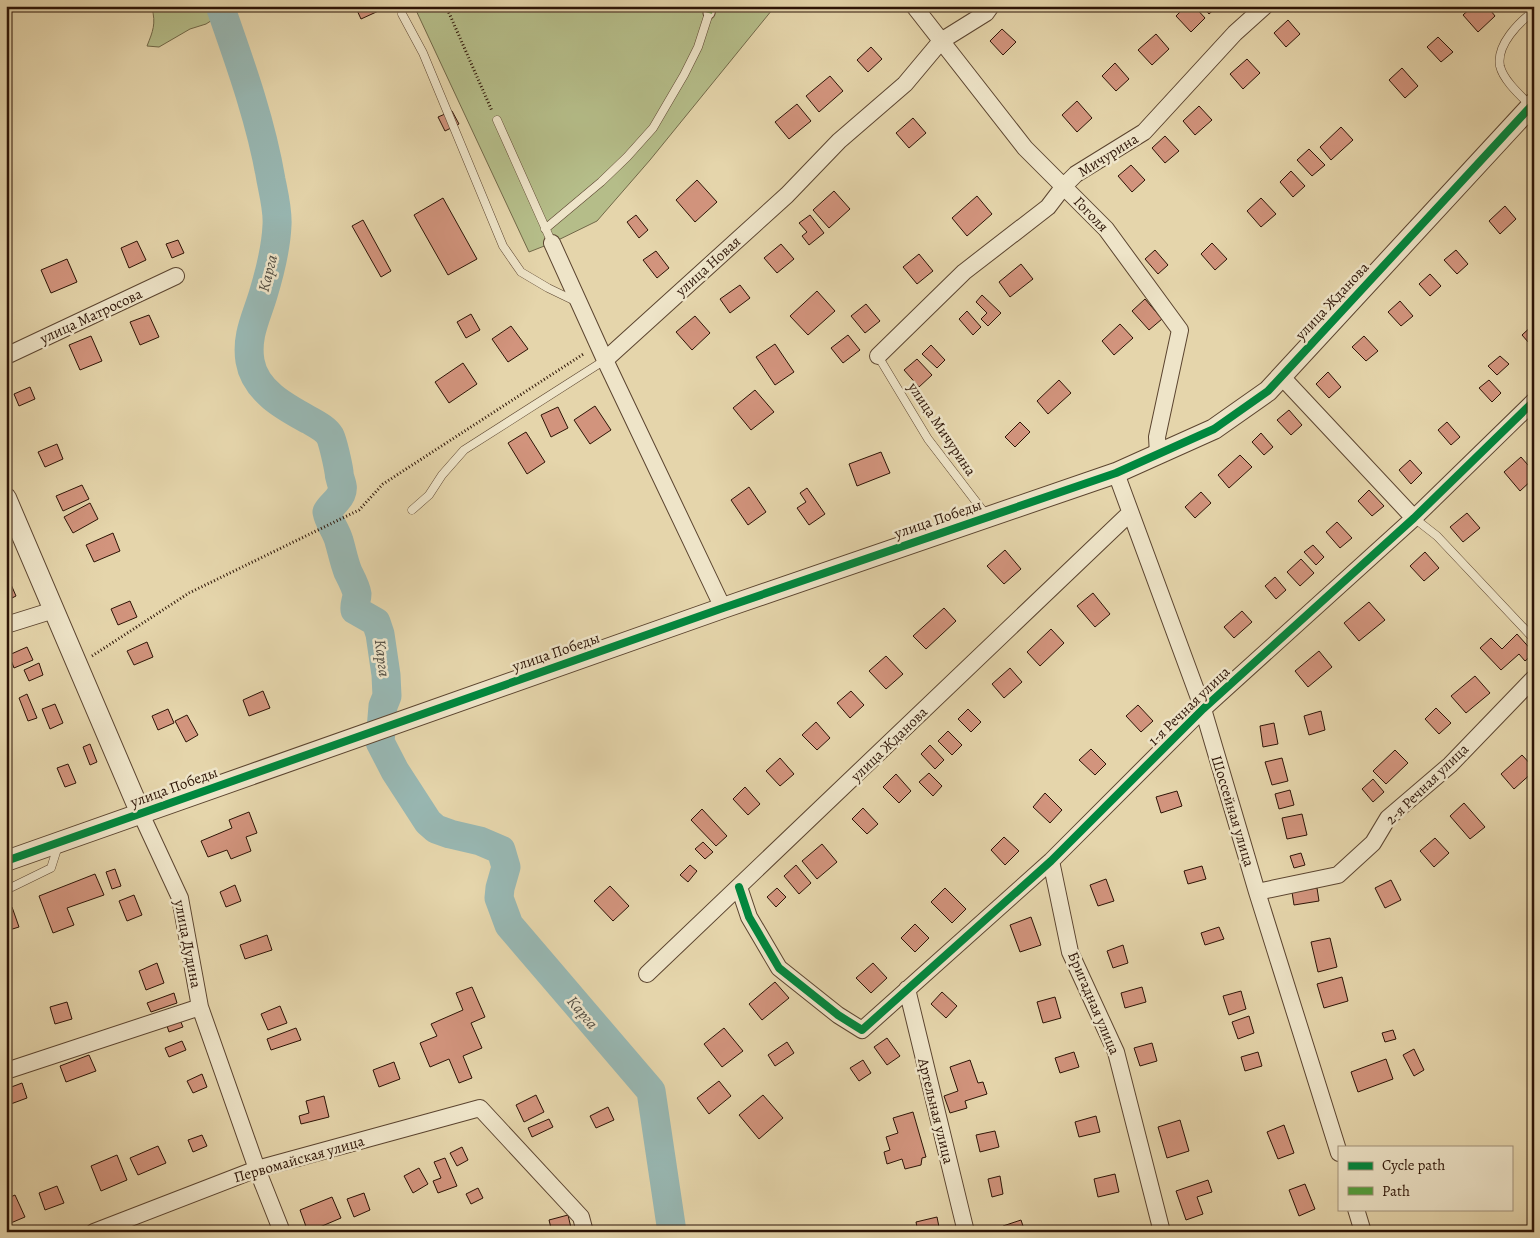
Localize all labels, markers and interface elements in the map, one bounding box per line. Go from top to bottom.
street label: Мичурина [1074,129,1142,181]
street label: Гоголя [1069,192,1113,236]
street label: улица Новая [670,231,745,301]
water label: Карга [253,252,283,294]
street label: улица Жданова [1290,258,1373,345]
street label: улица Матросова [36,283,145,349]
street label: улица Мичурина [903,377,981,480]
street label: улица Победы [891,495,984,544]
street label: улица Победы [509,628,602,677]
water label: Карга [369,638,395,678]
street label: 1-я Речная улица [1144,662,1234,750]
street label: улица Жданова [846,702,932,786]
street label: 2-я Речная улица [1381,739,1473,829]
street label: Шоссейная улица [1207,753,1259,869]
street label: улица Победы [127,762,220,812]
street label: улица Дудина [169,897,206,990]
street label: Бригадная улица [1063,948,1125,1058]
water label: Карга [562,991,603,1034]
street label: Артельная улица [913,1055,959,1166]
street label: Первомайская улица [231,1131,367,1187]
legend [1338,1146,1512,1210]
text: Cycle path [1382,1155,1445,1175]
text: Path [1382,1181,1410,1201]

